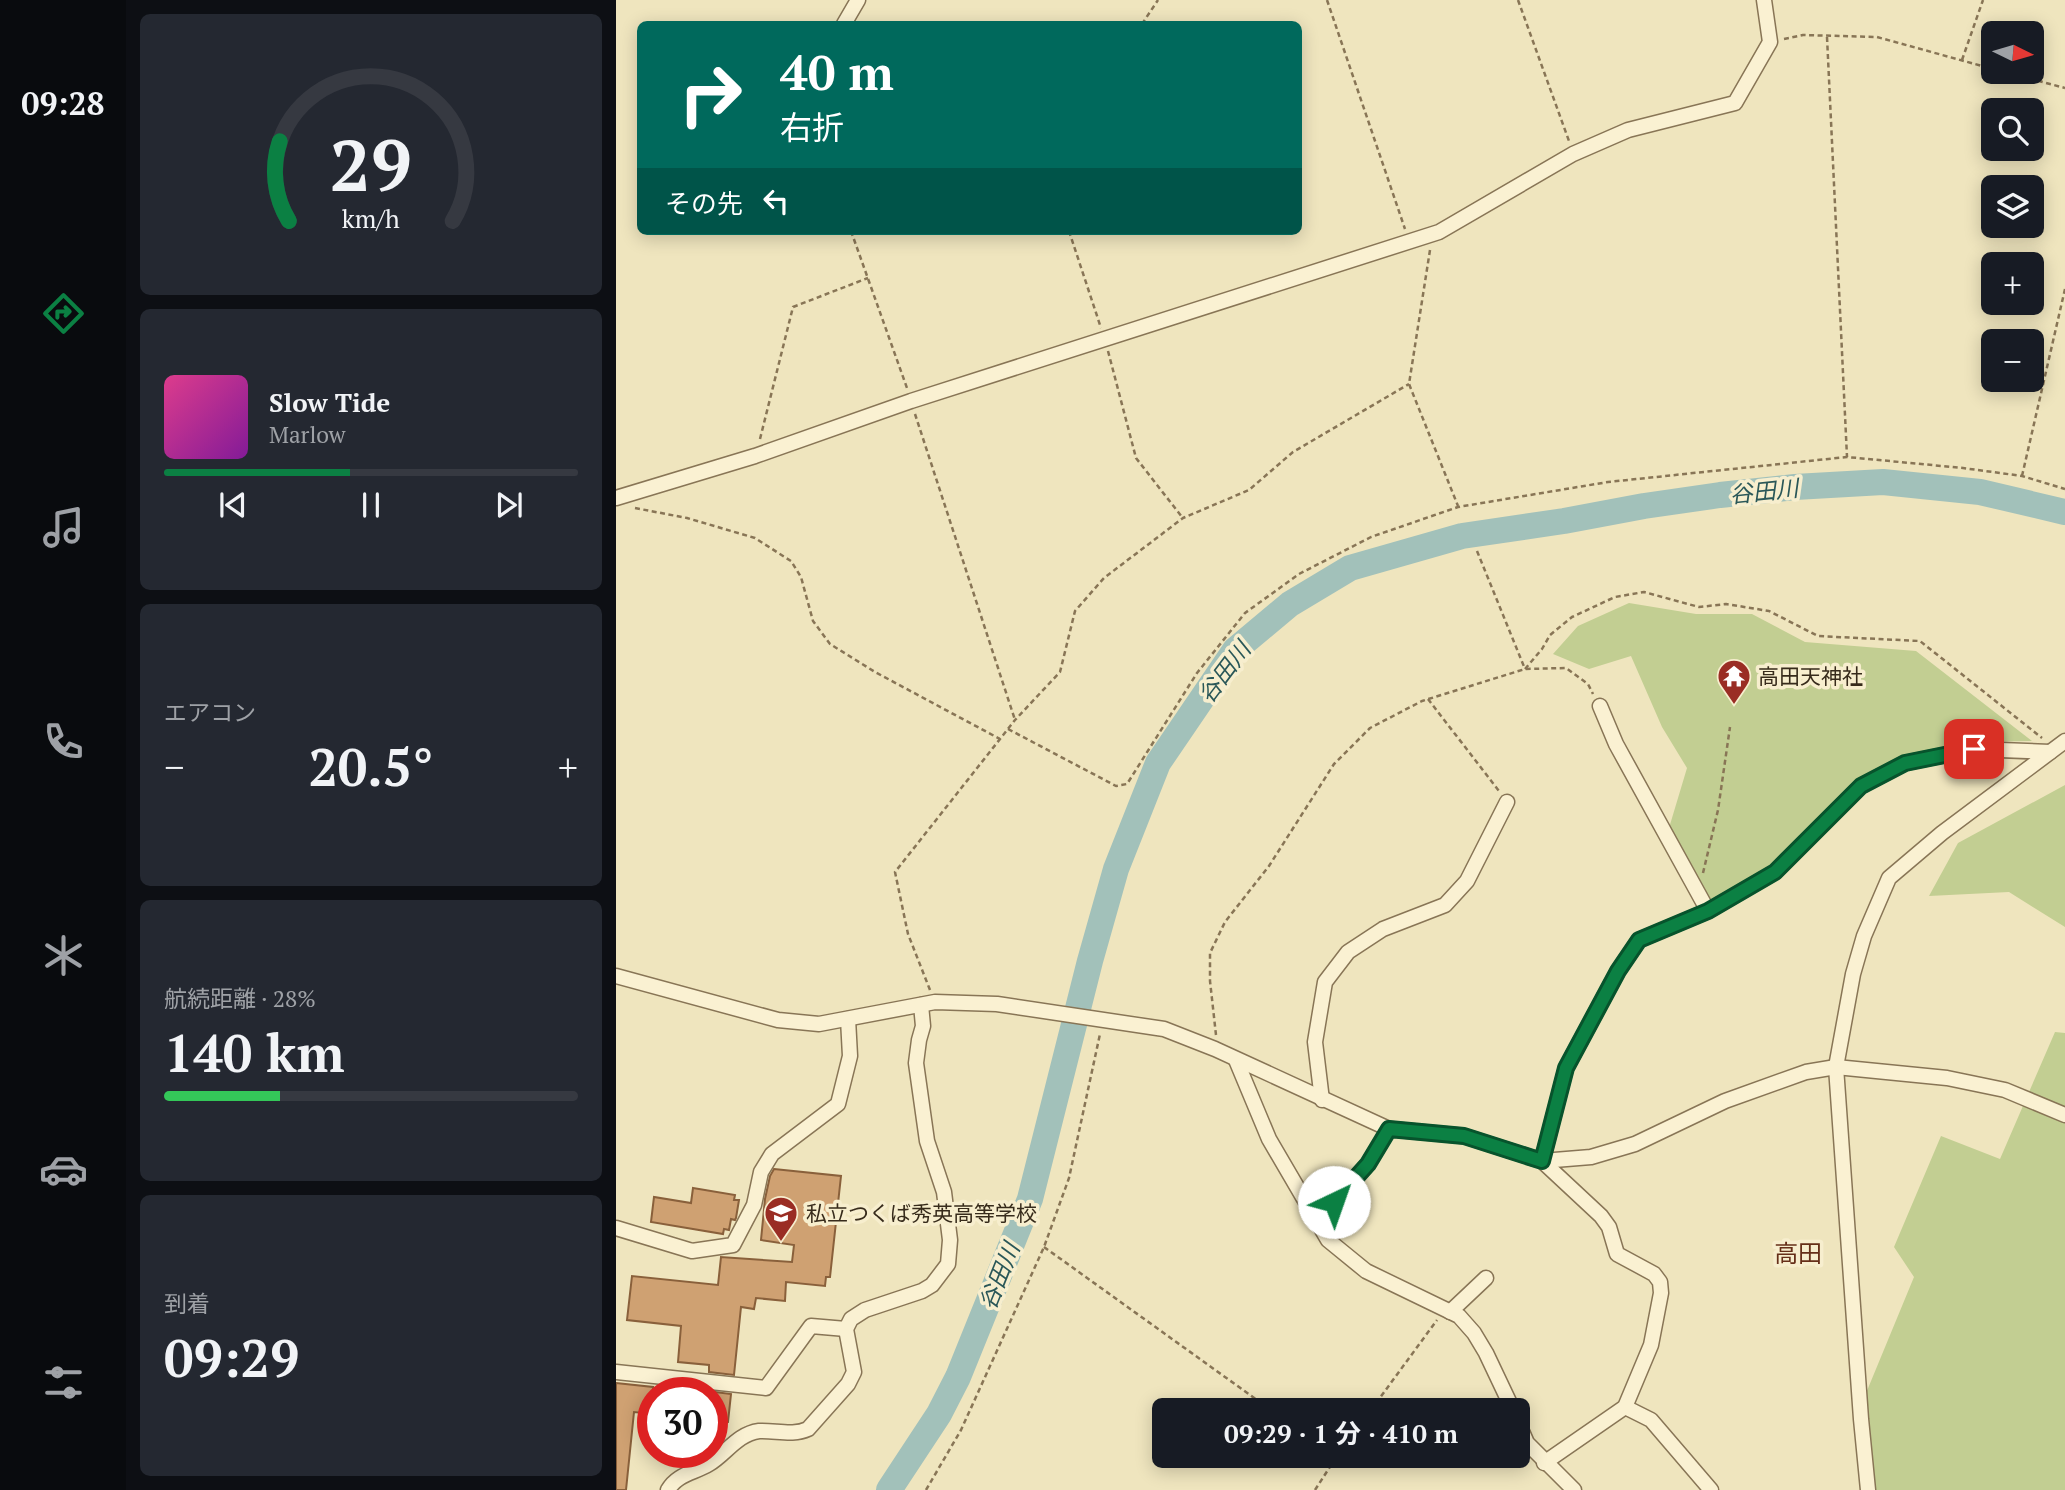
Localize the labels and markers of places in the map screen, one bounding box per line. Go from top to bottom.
temple icon: 高田天神社 [1715,657,1753,706]
place label: 高田天神社 [1758,662,1863,690]
pin [1944,719,2004,779]
school or university icon: 私立つくば秀英高等学校 [762,1194,800,1243]
place label: 私立つくば秀英高等学校 [806,1199,1037,1227]

